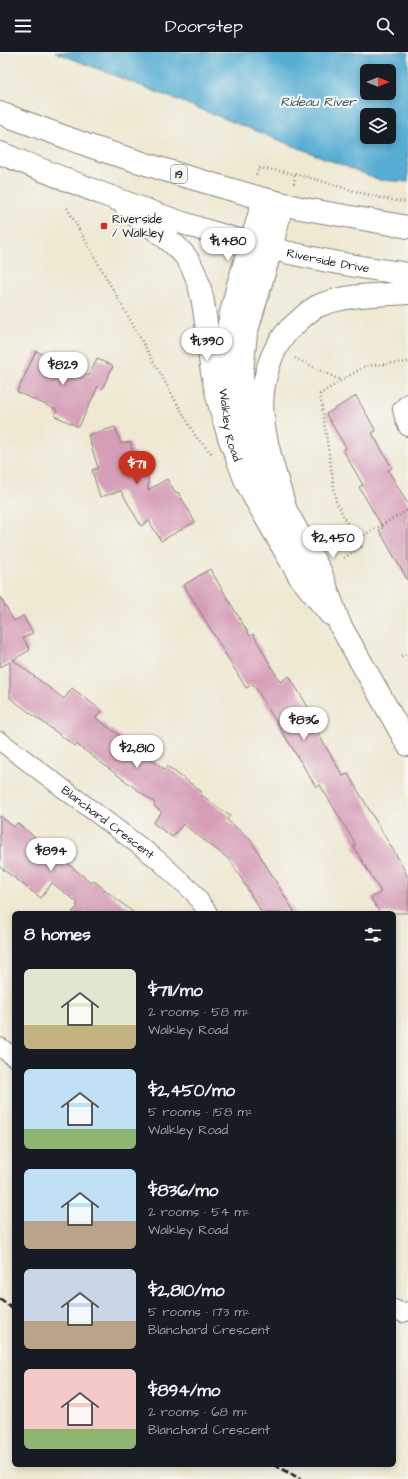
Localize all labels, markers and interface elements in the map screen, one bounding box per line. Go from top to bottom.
text: Doorstep [165,14,243,39]
icon: menu [12,15,34,37]
icon: search [374,15,396,37]
north arrow [360,64,396,100]
map controls [360,64,396,144]
water label: Rideau River [280,93,358,111]
button: layers [360,108,396,144]
road number: 19 [171,165,187,183]
place label: Riverside / Walkley [112,211,164,243]
marker: Riverside / Walkley [99,221,109,231]
pin: $1,480 [195,228,261,262]
text: $1,480 [210,232,246,250]
street label: Riverside Drive [285,244,371,277]
pin: $1,390 [174,328,240,362]
text: $1,390 [190,332,224,350]
pin: $829 [39,352,87,386]
text: $829 [48,356,78,374]
street label: Walkley Road [215,388,246,464]
pin: $711 [113,451,161,485]
text: $711 [128,455,146,473]
pin: $2,450 [300,525,366,559]
text: $2,450 [311,529,355,547]
pin: $836 [280,707,328,741]
text: $836 [289,711,319,729]
pin: $2,810 [104,735,170,769]
text: $2,810 [119,739,155,757]
street label: Blanchard Crescent [58,782,158,863]
pin: $894 [27,838,75,872]
text: $894 [35,842,67,860]
text: 8 homes [24,923,91,947]
icon: filters [362,924,384,946]
text: $711/mo [148,979,203,1003]
icon: home [56,985,104,1033]
text: 2 rooms · 58 m² [148,1003,249,1021]
text: Walkley Road [148,1021,228,1039]
text: $2,450/mo [148,1079,235,1103]
icon: home [56,1085,104,1133]
text: 5 rooms · 158 m² [148,1103,253,1121]
text: Walkley Road [148,1121,228,1139]
text: $836/mo [148,1179,218,1203]
icon: home [56,1185,104,1233]
text: 2 rooms · 54 m² [148,1203,250,1221]
text: Walkley Road [148,1221,228,1239]
text: $2,810/mo [148,1279,225,1303]
icon: home [56,1285,104,1333]
text: 5 rooms · 173 m² [148,1303,250,1321]
text: Blanchard Crescent [148,1321,270,1339]
text: $894/mo [148,1379,220,1403]
icon: home [56,1385,104,1433]
text: 2 rooms · 68 m² [148,1403,248,1421]
text: Blanchard Crescent [148,1421,270,1439]

